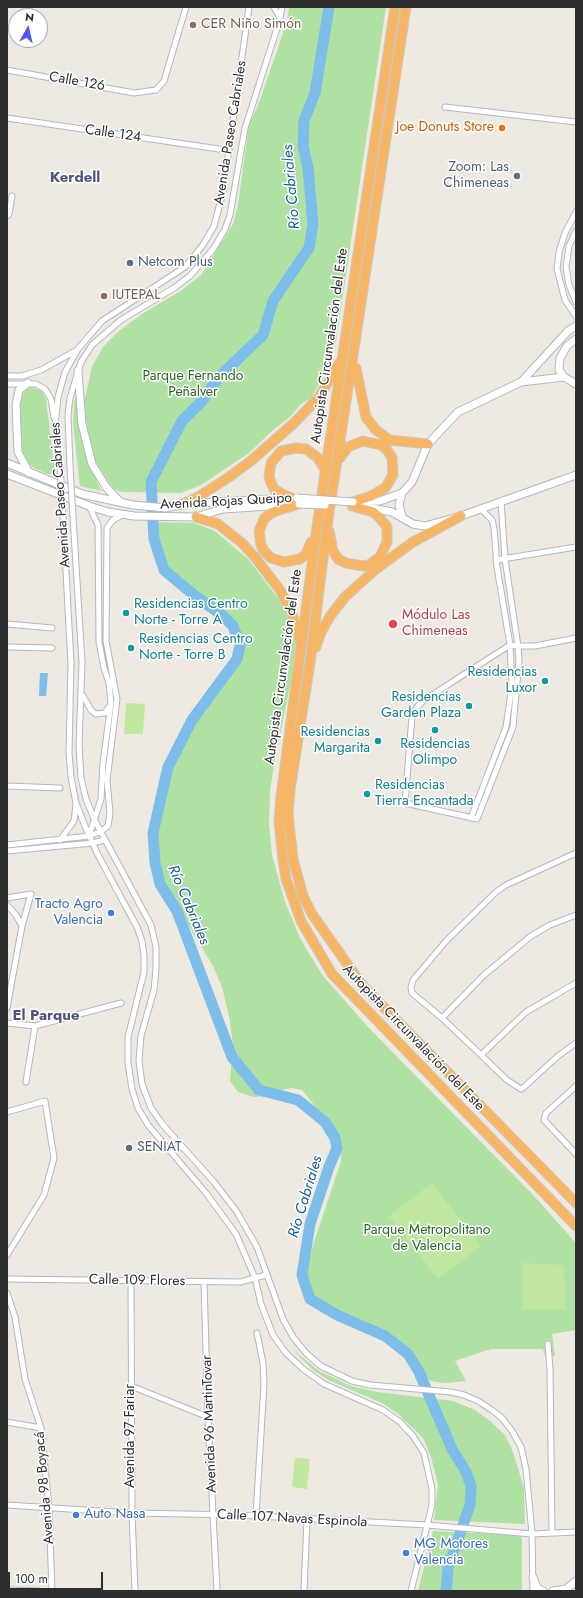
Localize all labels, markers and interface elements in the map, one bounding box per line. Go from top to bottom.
north arrow [8,8,48,48]
text: N [24,9,35,26]
place label: CER Niño Simón [201,17,301,33]
marker: CER Niño Simón [188,20,198,30]
street label: Avenida Paseo Cabriales [211,60,251,206]
street label: Calle 126 [48,69,106,95]
place label: Joe Donuts Store [396,120,494,136]
street label: Calle 124 [84,122,142,146]
marker: Joe Donuts Store [497,123,507,133]
water label: Río Cabriales [279,144,305,230]
place label: Zoom: Las Chimeneas [443,160,509,192]
district label: Kerdell [50,169,100,187]
marker: Zoom: Las Chimeneas [512,171,522,181]
street label: Autopista Circunvalación del Este [308,247,352,445]
place label: Netcom Plus [138,255,213,271]
marker: Netcom Plus [125,258,135,268]
place label: IUTEPAL [112,288,161,304]
marker: IUTEPAL [99,291,109,301]
park label: Parque Fernando Peñalver [143,369,243,402]
street label: Avenida Paseo Cabriales [48,422,74,568]
street label: Avenida Rojas Queipo [160,490,292,514]
street label: Autopista Circunvalación del Este [262,568,306,766]
place label: Residencias Centro Norte - Torre A [134,597,248,630]
marker: Residencias Centro Norte - Torre A [121,608,131,618]
place label: Módulo Las Chimeneas [402,608,470,640]
marker: Módulo Las Chimeneas [387,618,399,630]
place label: Residencias Centro Norte - Torre B [139,632,253,664]
marker: Residencias Centro Norte - Torre B [126,643,136,653]
place label: Residencias Luxor [467,665,537,698]
marker: Residencias Luxor [540,676,550,686]
place label: Residencias Garden Plaza [381,690,461,722]
marker: Residencias Garden Plaza [464,701,474,711]
place label: Residencias Margarita [300,725,370,758]
marker: Residencias Olimpo [430,725,440,735]
marker: Residencias Margarita [373,736,383,746]
place label: Residencias Olimpo [400,737,470,770]
place label: Residencias Tierra Encantada [375,778,474,810]
marker: Residencias Tierra Encantada [362,789,372,799]
water label: Río Cabriales [163,862,213,948]
place label: Tracto Agro Valencia [35,897,103,930]
marker: Tracto Agro Valencia [106,908,116,918]
street label: Autopista Circunvalación del Este [339,961,487,1115]
district label: El Parque [13,1007,79,1025]
place label: SENIAT [137,1140,181,1156]
marker: SENIAT [124,1143,134,1153]
water label: Río Cabriales [285,1154,327,1240]
park label: Parque Metropolitano de Valencia [363,1223,491,1256]
street label: Calle 109 Flores [89,1272,185,1290]
street label: Avenida 96 MartinTovar [199,1355,221,1493]
street label: Avenida 97 Fariar [123,1384,139,1488]
street label: Avenida 98 Boyacá [32,1431,58,1545]
place label: Auto Nasa [84,1507,145,1523]
street label: Calle 107 Navas Espinola [216,1507,368,1531]
marker: Auto Nasa [71,1510,81,1520]
place label: MG Motores Valencia [414,1537,488,1570]
marker: MG Motores Valencia [401,1548,411,1558]
scale bar [10,1564,105,1590]
text: 100 m [15,1570,48,1588]

